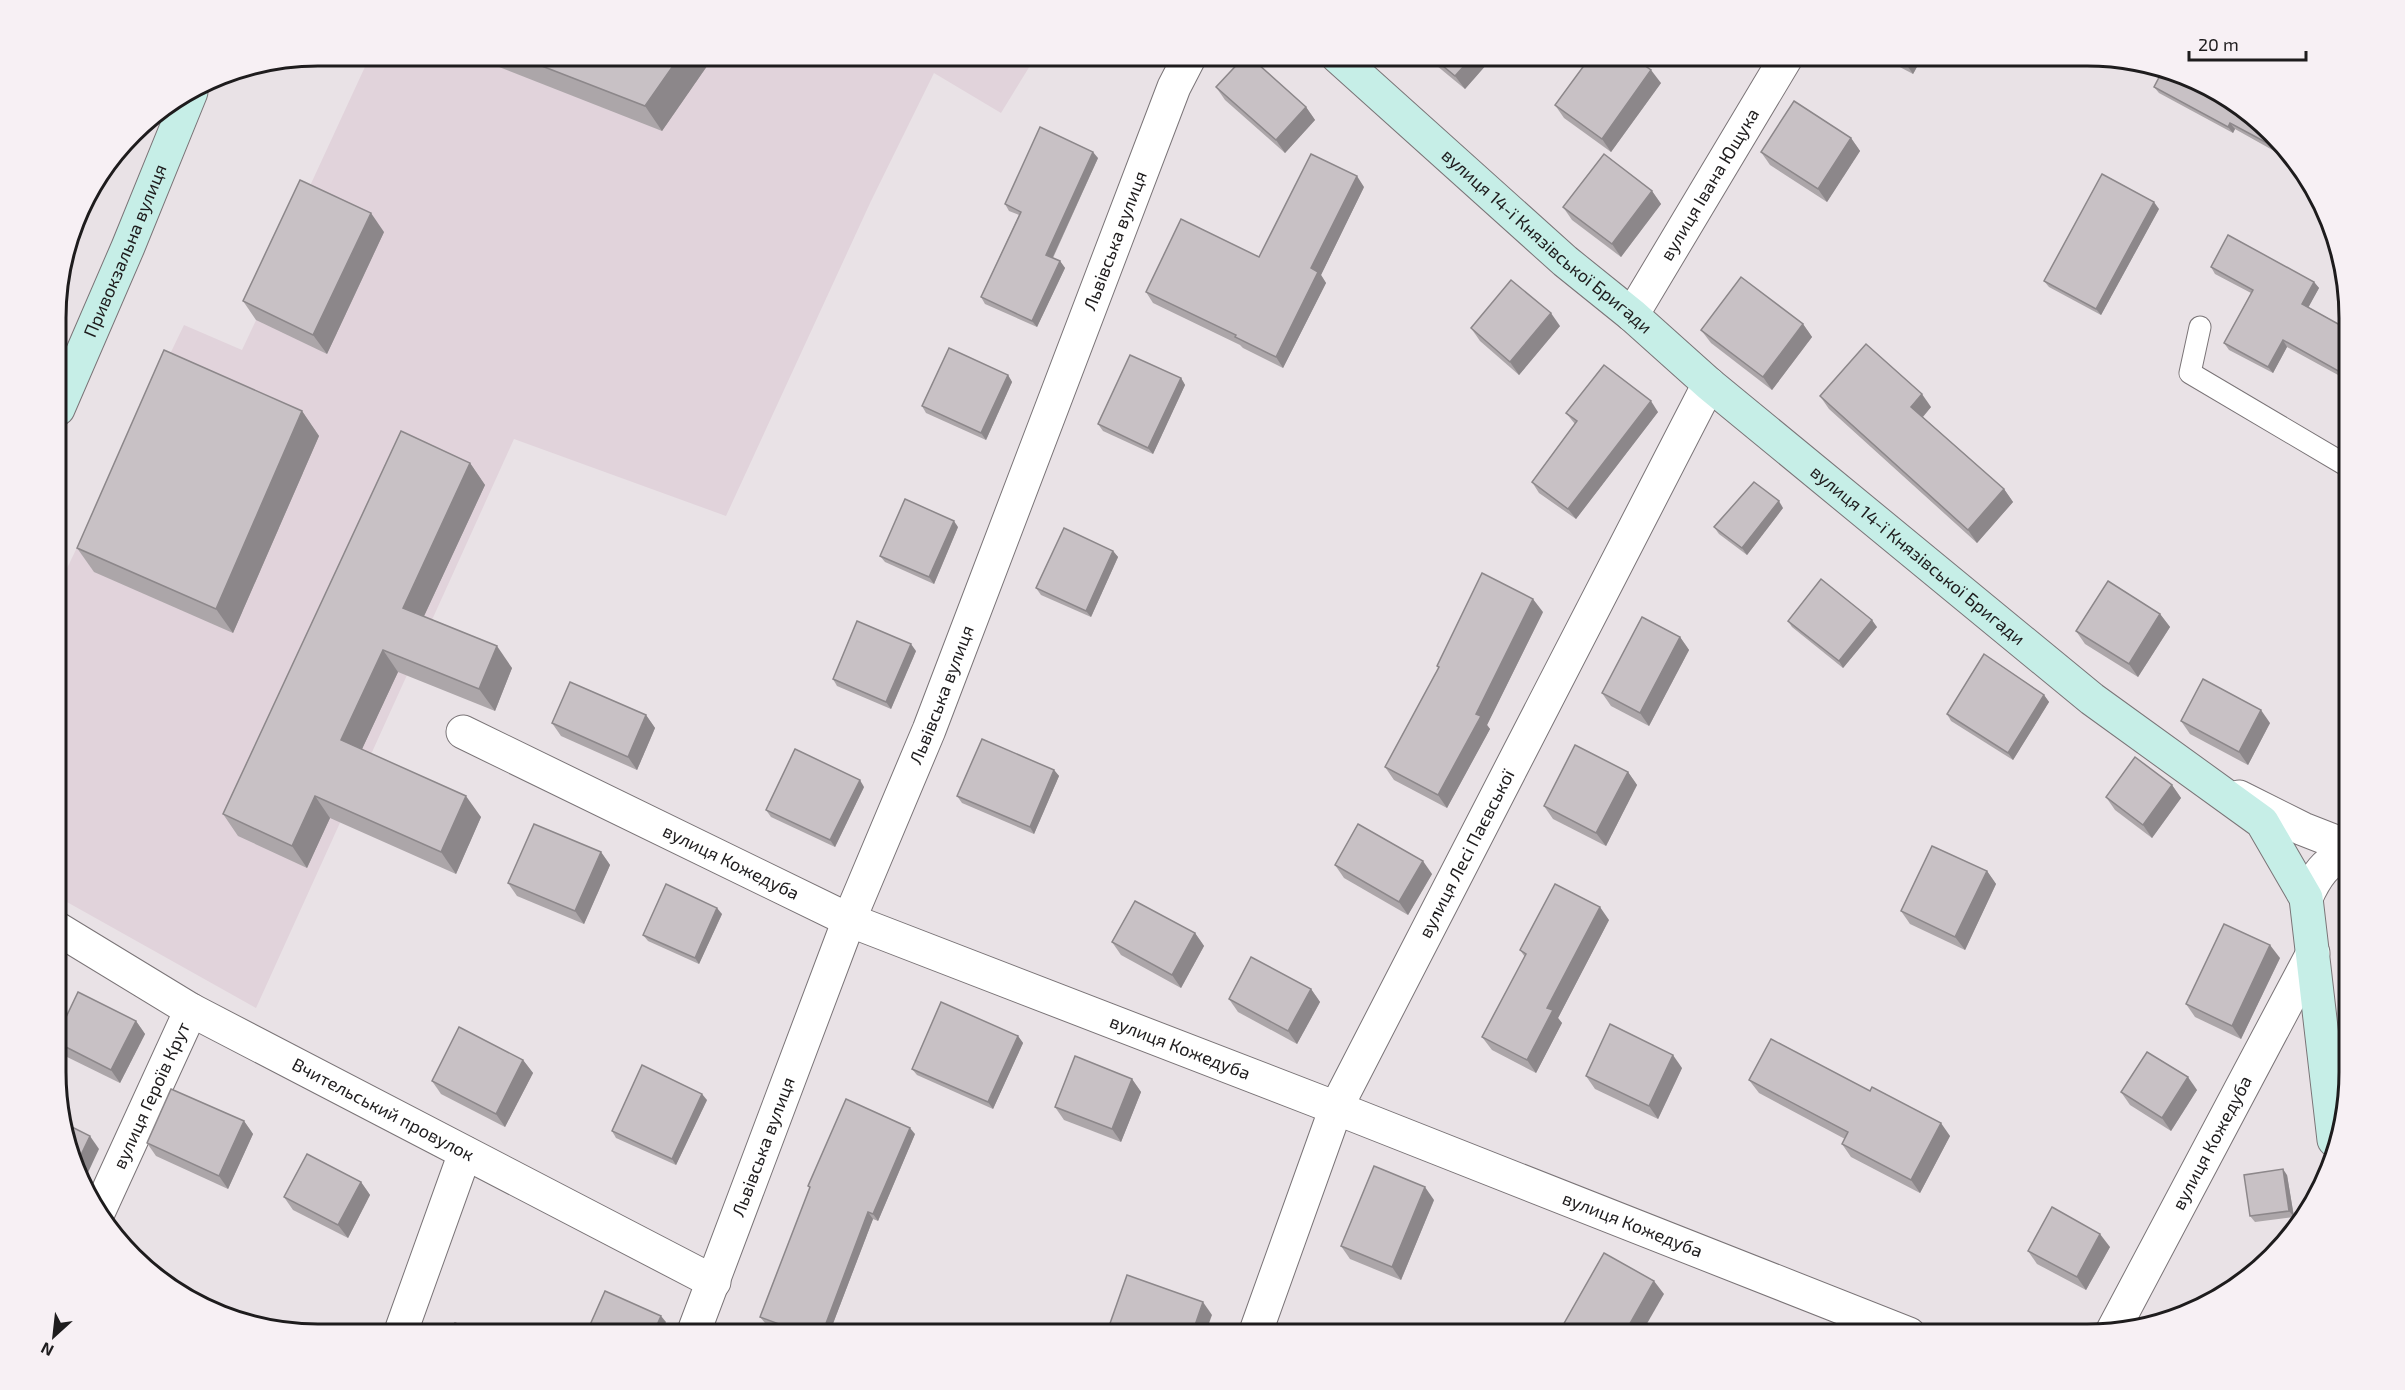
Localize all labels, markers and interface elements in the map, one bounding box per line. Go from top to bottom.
scale bar [2189,24,2306,62]
text: 20 m [2198,33,2239,55]
street label: вулиця Івана Ющука [1655,104,1763,264]
street label: вулиця 14-ї Князівської Бригади [1438,144,1657,338]
street label: Привокзальна вулиця [78,161,171,340]
street label: Львівська вулиця [1078,168,1151,313]
street label: вулиця 14-ї Князівської Бригади [1806,460,2030,649]
street label: Львівська вулиця [904,622,978,767]
street label: вулиця Лесі Паєвської [1414,765,1519,941]
street label: вулиця Кожедуба [660,819,803,904]
street label: вулиця Кожедуба [1107,1010,1254,1084]
street label: вулиця Героїв Крут [108,1018,194,1172]
street label: Вчительський провулок [289,1052,478,1165]
street label: вулиця Кожедуба [2167,1072,2256,1213]
street label: Львівська вулиця [726,1074,799,1219]
street label: вулиця Кожедуба [1559,1186,1706,1262]
north arrow [24,1306,84,1366]
text: N [37,1339,56,1361]

